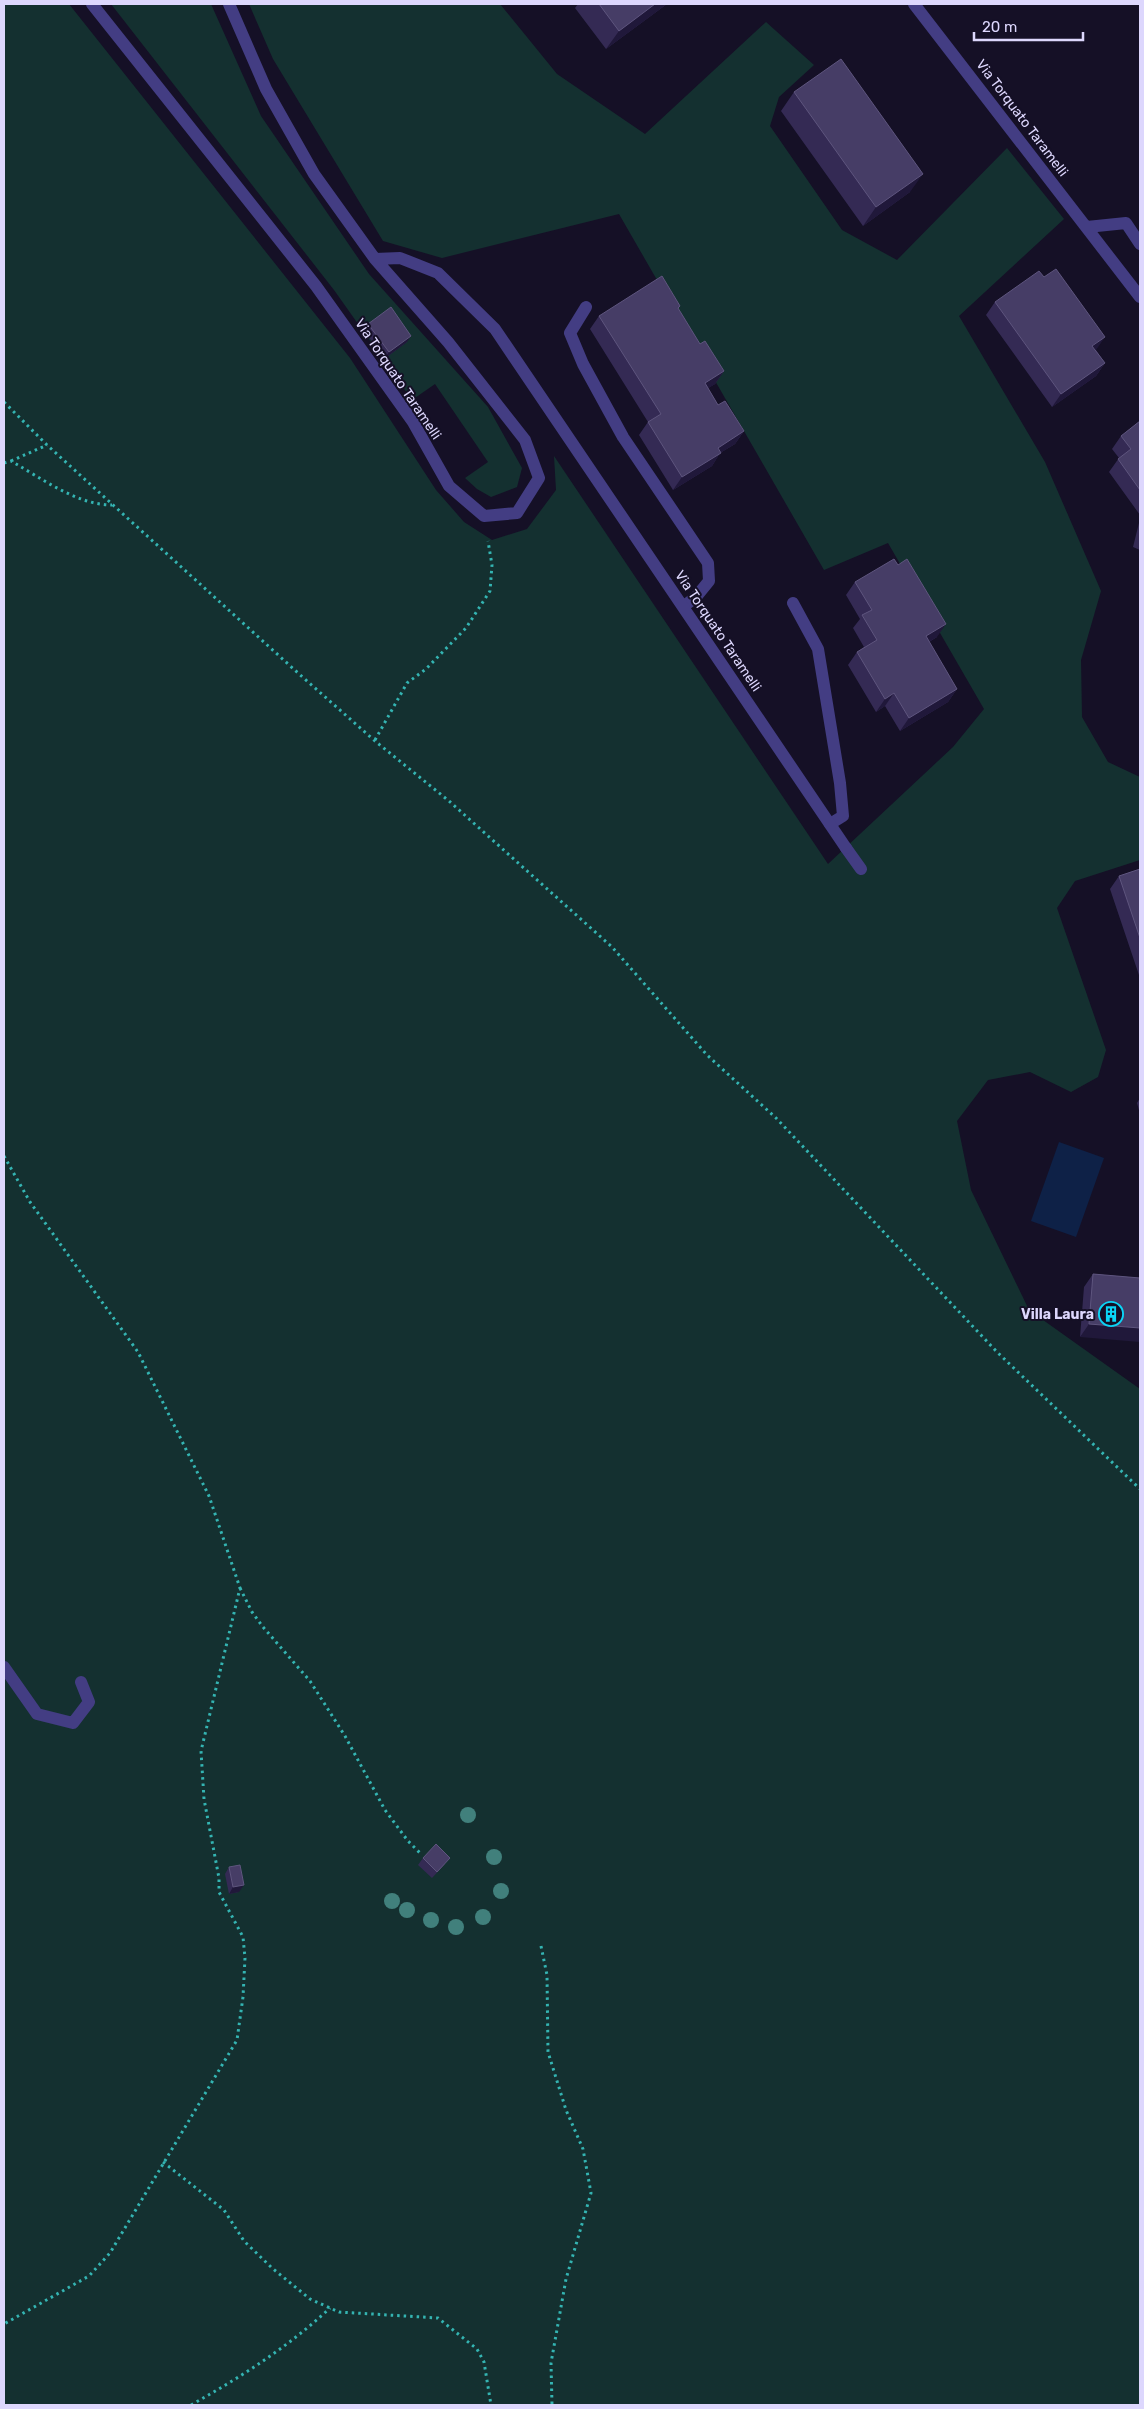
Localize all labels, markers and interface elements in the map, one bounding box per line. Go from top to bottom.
scale bar [974,10,1083,42]
text: 20 m [982,18,1017,36]
street label: Via Torquato Taramelli [972,56,1072,180]
street label: Via Torquato Taramelli [351,315,445,443]
street label: Via Torquato Taramelli [671,567,765,695]
building icon: Villa Laura [1098,1301,1124,1327]
place label: Villa Laura [1021,1306,1094,1323]

